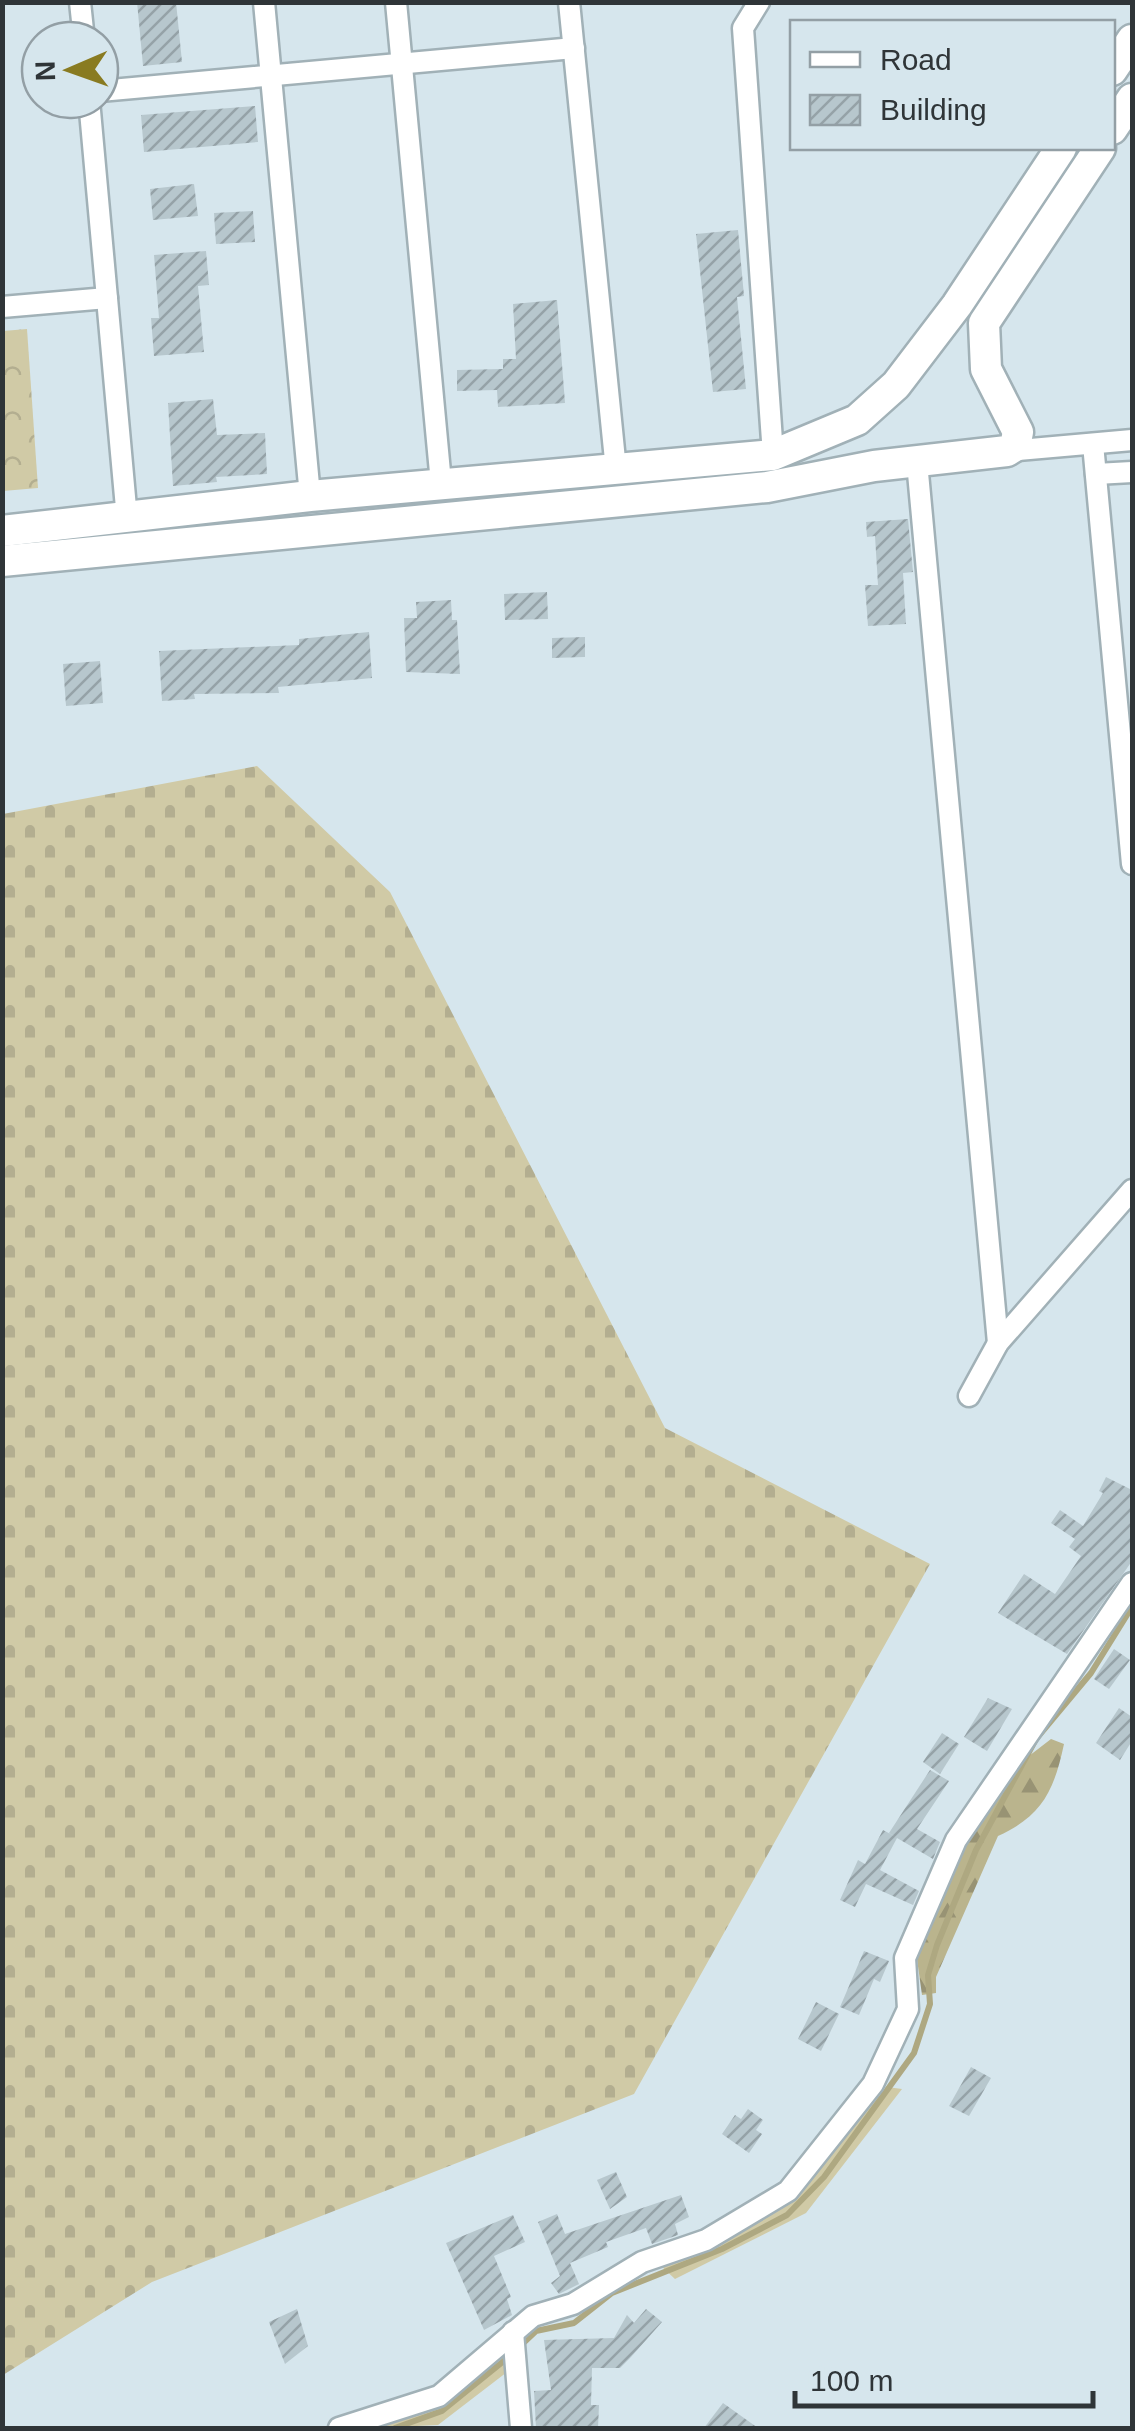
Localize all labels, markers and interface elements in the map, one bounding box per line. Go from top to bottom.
north arrow [20,20,120,120]
legend [790,20,1115,150]
text: Road [880,43,952,76]
text: N [30,60,61,82]
text: Building [880,93,987,126]
scale bar [795,2346,1092,2408]
text: 100 m [810,2364,893,2397]

